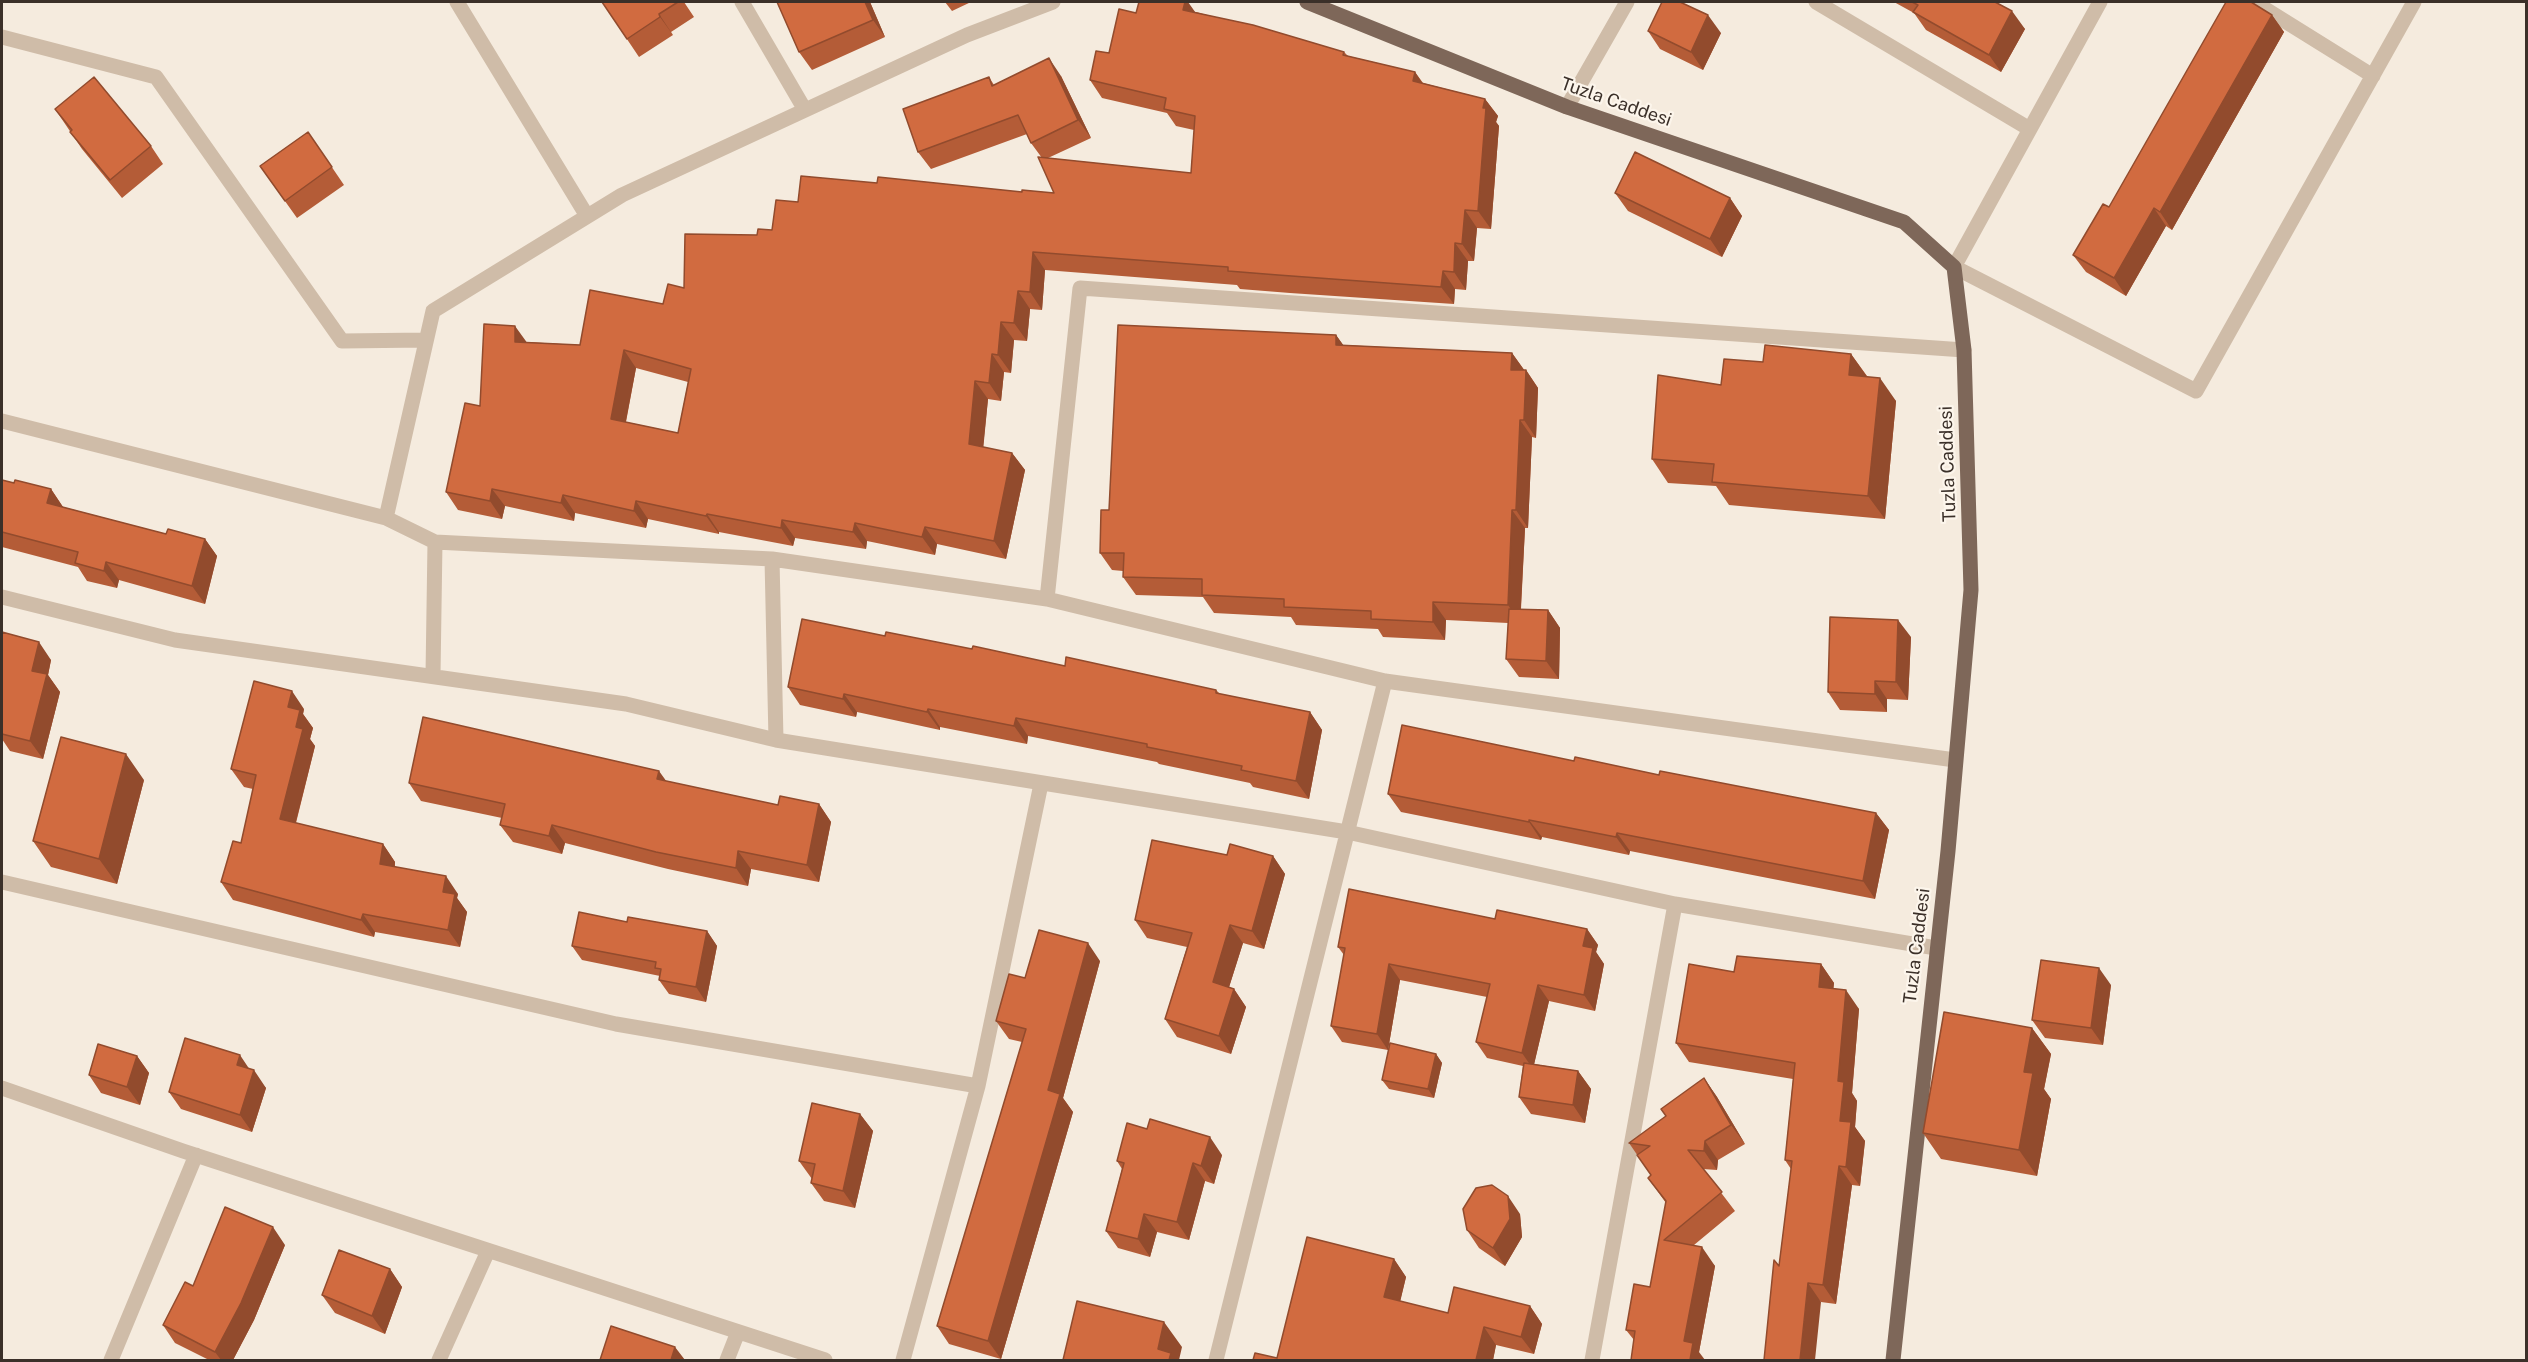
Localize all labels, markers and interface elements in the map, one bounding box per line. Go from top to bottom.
street label: Tuzla Caddesi [1558,73,1674,131]
street label: Tuzla Caddesi [1935,406,1961,522]
street label: Tuzla Caddesi [1899,887,1935,1005]

